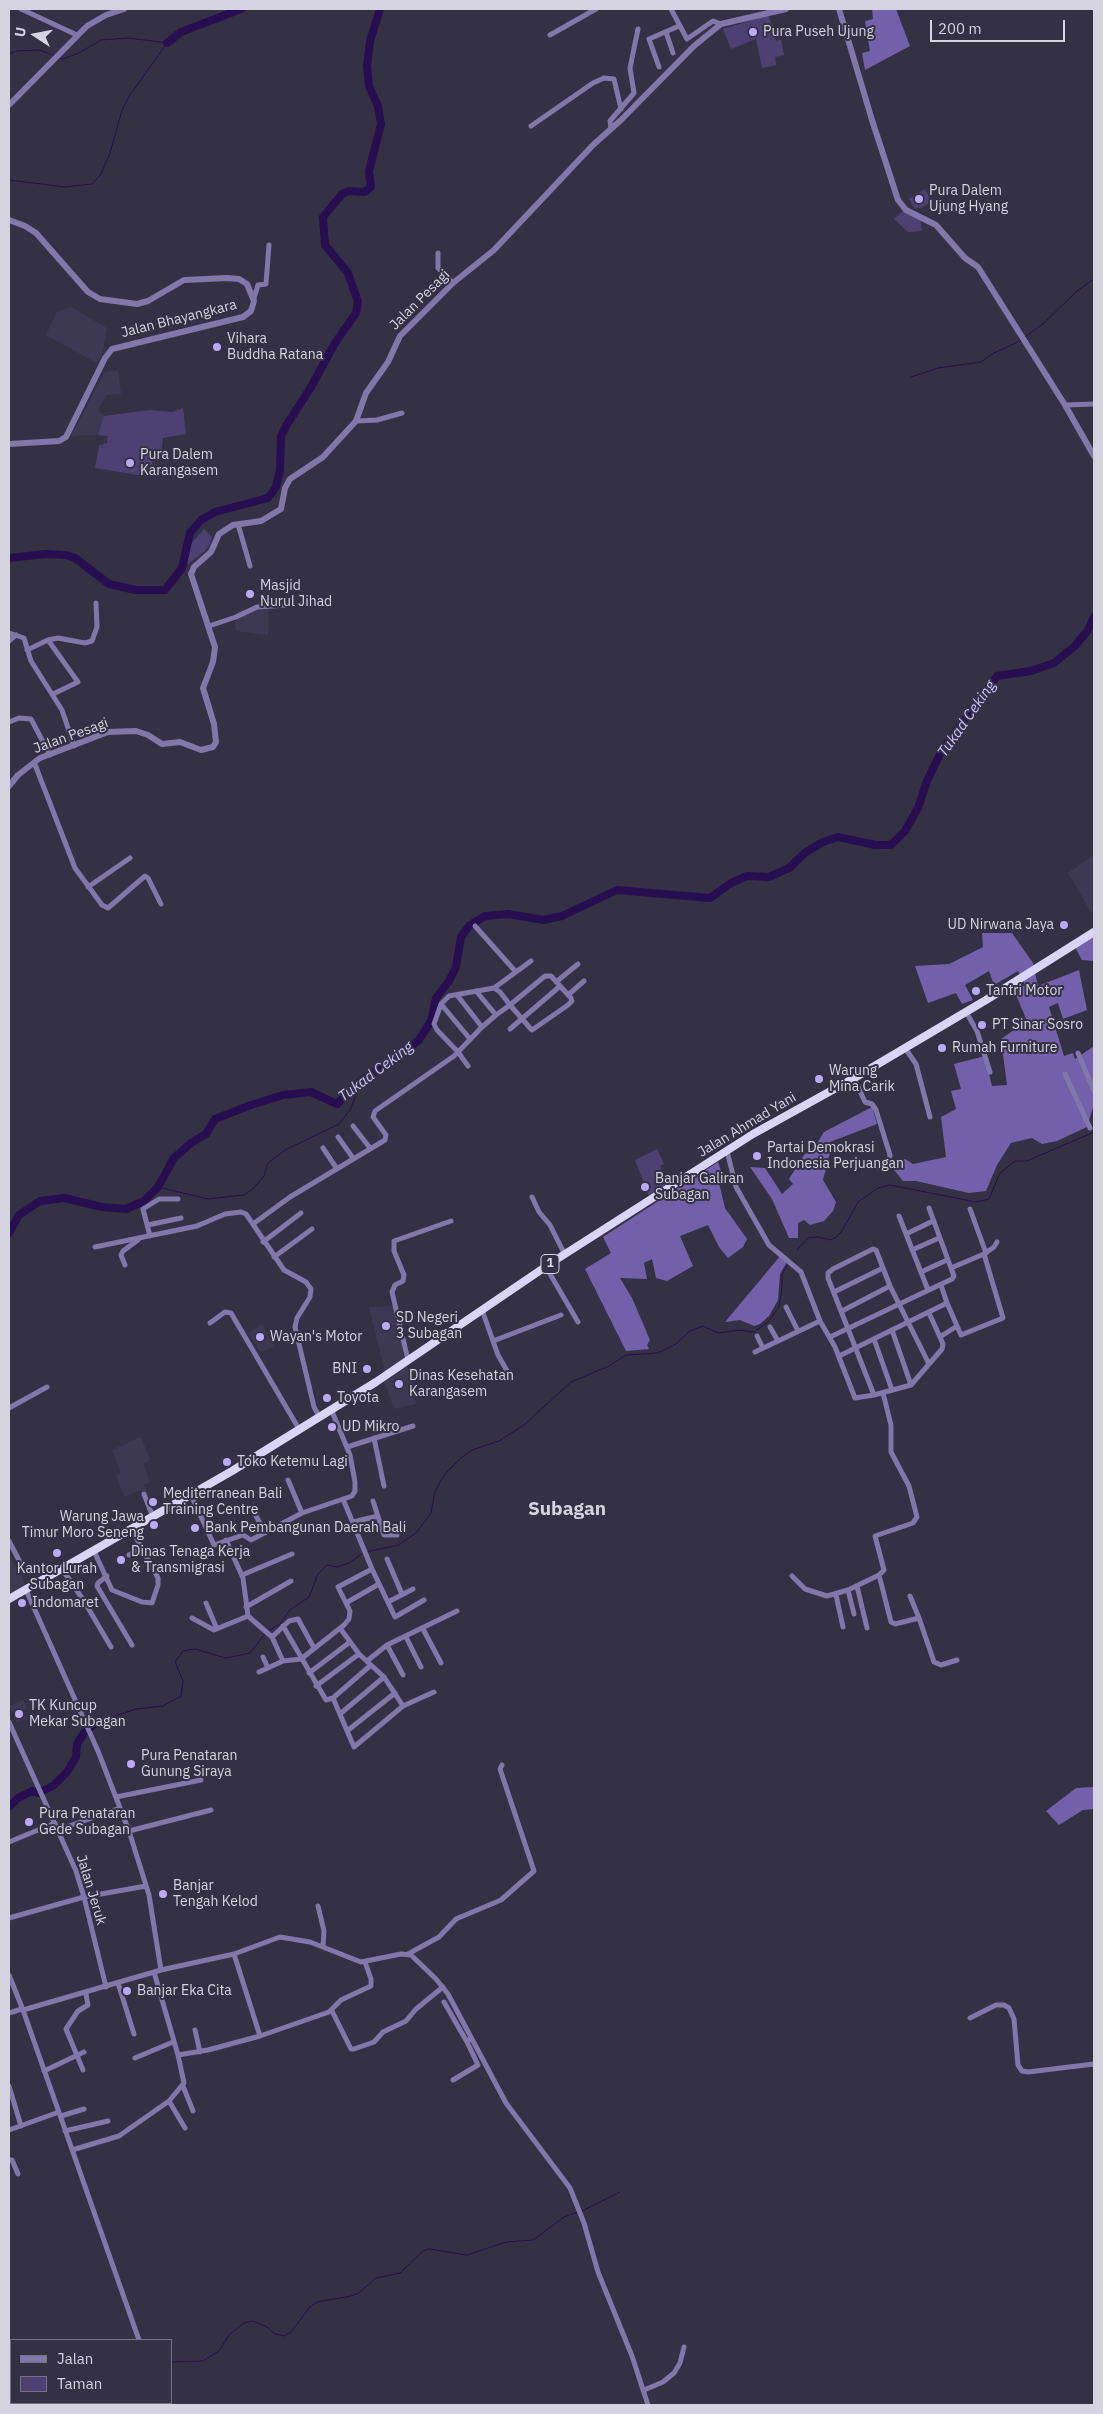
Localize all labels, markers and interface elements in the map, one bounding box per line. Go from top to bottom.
north arrow [10,10,60,60]
scale bar [933,10,1068,42]
text: 200 m [938,19,982,38]
place label: Pura Puseh Ujung [763,24,874,40]
text: U [11,26,30,39]
marker: Pura Puseh Ujung [747,26,759,38]
place label: Pura Dalem Ujung Hyang [929,183,1008,216]
marker: Pura Dalem Ujung Hyang [913,193,925,205]
street label: Jalan Pesagi [386,266,454,334]
street label: Jalan Bhayangkara [119,297,239,341]
place label: Vihara Buddha Ratana [227,331,323,364]
marker: Vihara Buddha Ratana [211,341,223,353]
place label: Pura Dalem Karangasem [140,447,218,480]
marker: Pura Dalem Karangasem [124,457,136,469]
place label: Masjid Nurul Jihad [260,578,332,610]
marker: Masjid Nurul Jihad [244,588,256,600]
water label: Tukad Ceking [934,677,1000,761]
street label: Jalan Pesagi [31,715,111,757]
place label: UD Nirwana Jaya [948,917,1054,933]
marker: UD Nirwana Jaya [1058,919,1070,931]
place label: Tantri Motor [986,983,1062,999]
marker: Tantri Motor [970,985,982,997]
place label: PT Sinar Sosro [992,1017,1083,1033]
marker: PT Sinar Sosro [976,1019,988,1031]
water label: Tukad Ceking [335,1038,417,1106]
place label: Rumah Furniture [952,1040,1058,1056]
marker: Rumah Furniture [936,1042,948,1054]
place label: Warung Mina Carik [829,1063,895,1096]
marker: Warung Mina Carik [813,1073,825,1085]
street label: Jalan Ahmad Yani [695,1089,799,1161]
place label: Partai Demokrasi Indonesia Perjuangan [767,1140,904,1172]
marker: Partai Demokrasi Indonesia Perjuangan [751,1150,763,1162]
place label: Banjar Galiran Subagan [655,1171,744,1204]
marker: Banjar Galiran Subagan [639,1181,651,1193]
road number: 1 [541,1254,559,1274]
place label: SD Negeri 3 Subagan [396,1310,462,1342]
marker: SD Negeri 3 Subagan [380,1320,392,1332]
place label: Wayan's Motor [270,1329,362,1345]
marker: Wayan's Motor [254,1331,266,1343]
place label: BNI [332,1361,357,1377]
marker: BNI [361,1363,373,1375]
place label: Dinas Kesehatan Karangasem [409,1368,514,1400]
marker: Dinas Kesehatan Karangasem [393,1378,405,1390]
place label: Toyota [337,1390,379,1406]
marker: Toyota [321,1392,333,1404]
place label: UD Mikro [342,1419,399,1435]
marker: UD Mikro [326,1421,338,1433]
place label: Toko Ketemu Lagi [237,1454,348,1470]
marker: Toko Ketemu Lagi [221,1456,233,1468]
place label: Mediterranean Bali Training Centre [163,1486,282,1518]
marker: Mediterranean Bali Training Centre [147,1496,159,1508]
district label: Subagan [528,1499,606,1521]
place label: Warung Jawa Timur Moro Seneng [22,1509,144,1541]
marker: Warung Jawa Timur Moro Seneng [148,1519,160,1531]
place label: Bank Pembangunan Daerah Bali [205,1520,406,1536]
marker: Bank Pembangunan Daerah Bali [189,1522,201,1534]
place label: Dinas Tenaga Kerja & Transmigrasi [131,1544,250,1576]
marker: Kantor Lurah Subagan [51,1547,63,1559]
marker: Dinas Tenaga Kerja & Transmigrasi [115,1554,127,1566]
place label: Kantor Lurah Subagan [17,1561,97,1594]
place label: Indomaret [32,1595,99,1611]
marker: Indomaret [16,1597,28,1609]
place label: TK Kuncup Mekar Subagan [29,1698,126,1730]
marker: TK Kuncup Mekar Subagan [13,1708,25,1720]
place label: Pura Penataran Gunung Siraya [141,1748,238,1780]
marker: Pura Penataran Gunung Siraya [125,1758,137,1770]
place label: Pura Penataran Gede Subagan [39,1806,136,1838]
marker: Pura Penataran Gede Subagan [23,1816,35,1828]
street label: Jalan Jeruk [72,1853,110,1927]
place label: Banjar Tengah Kelod [173,1878,258,1910]
marker: Banjar Tengah Kelod [157,1888,169,1900]
place label: Banjar Eka Cita [137,1983,232,1999]
marker: Banjar Eka Cita [121,1985,133,1997]
legend [10,2339,172,2404]
text: Jalan [57,2349,93,2368]
text: Taman [57,2374,102,2393]

